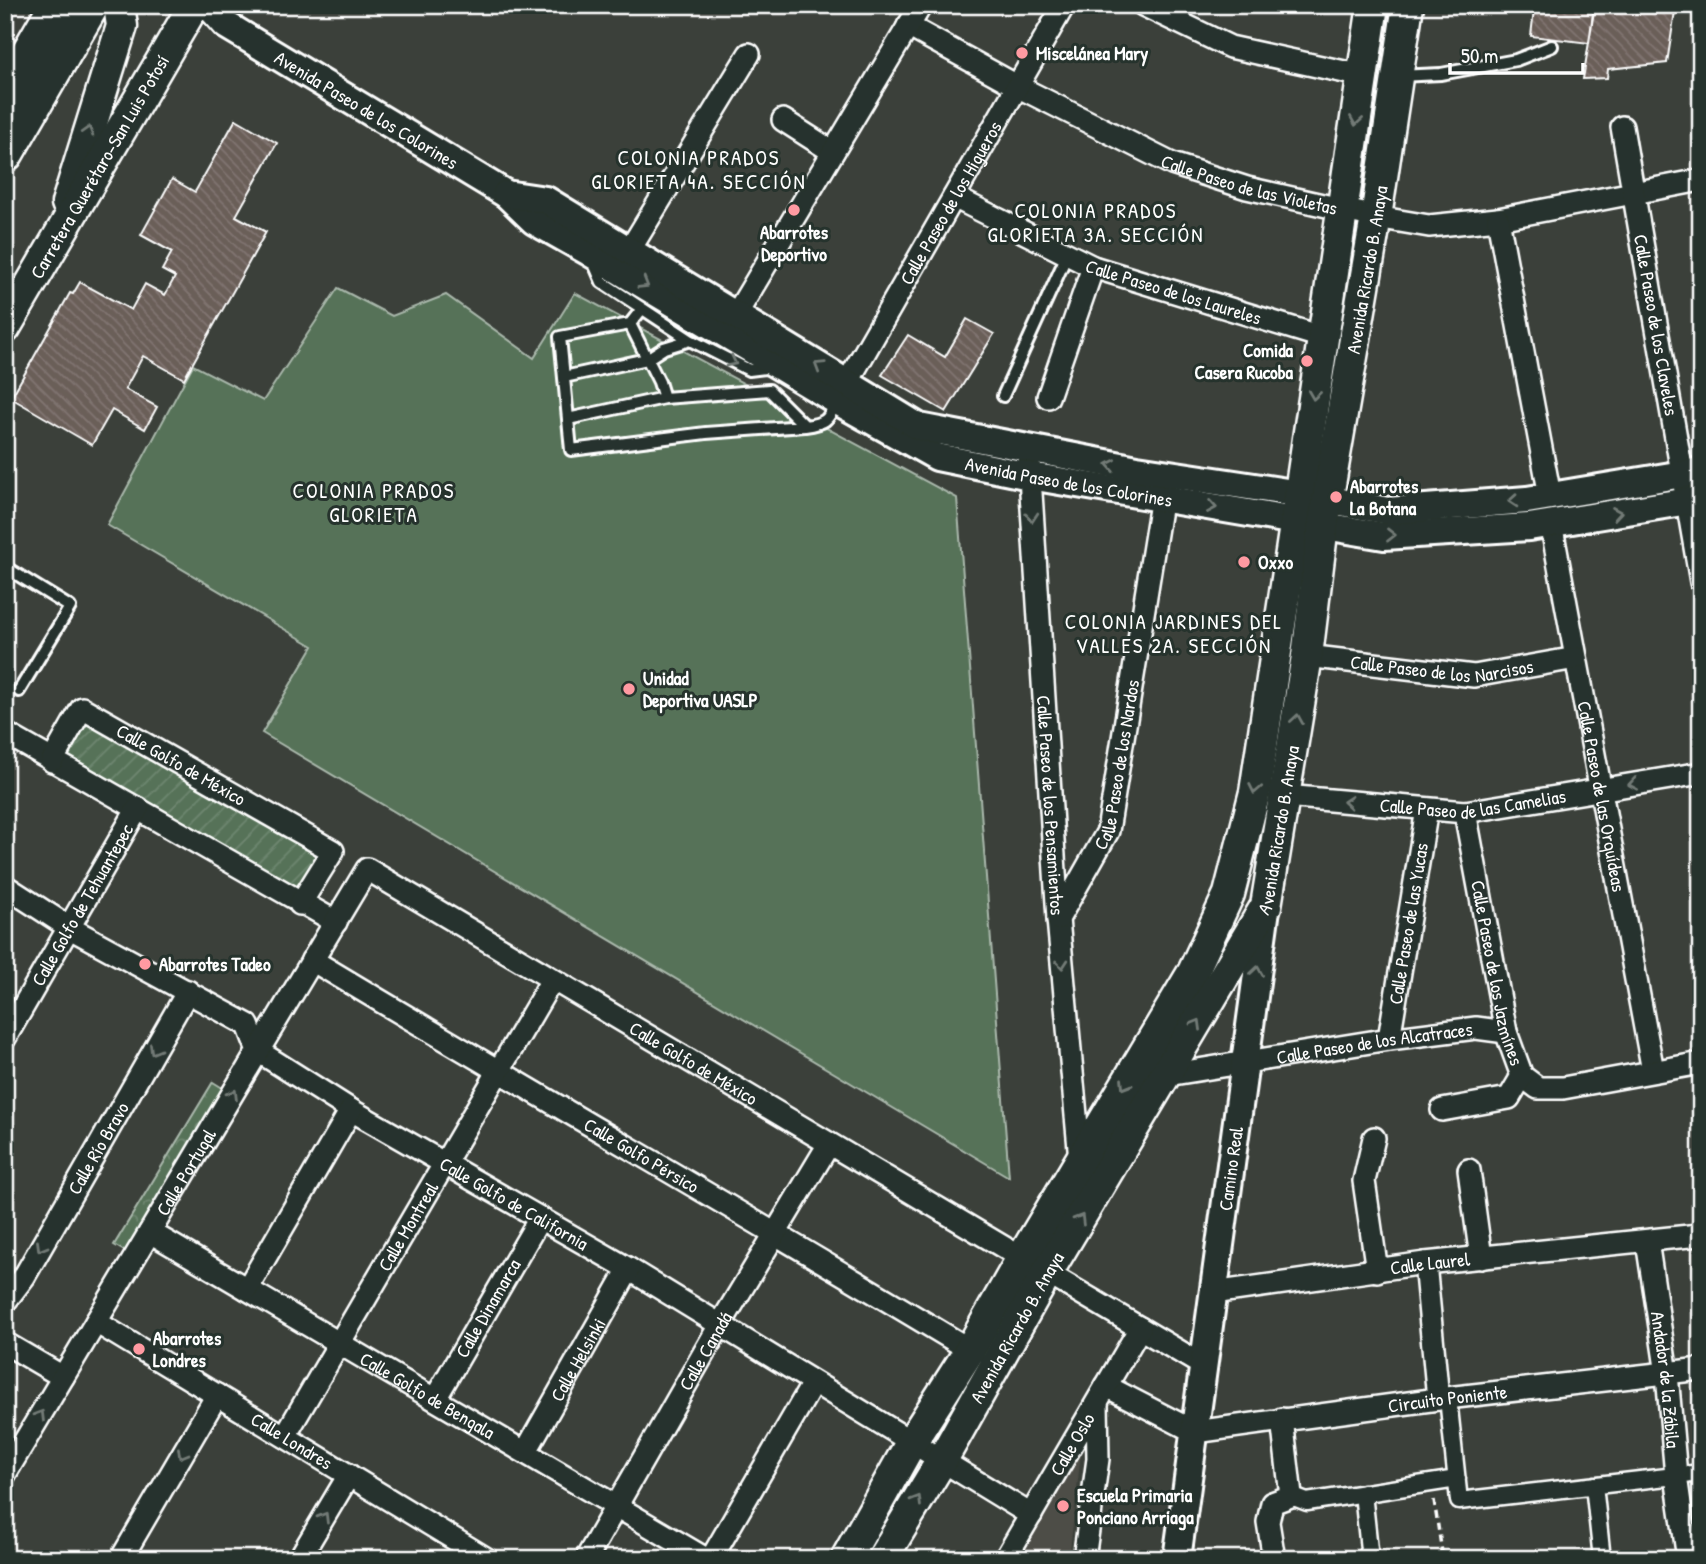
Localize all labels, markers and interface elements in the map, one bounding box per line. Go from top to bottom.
scale bar [1450,32,1584,76]
place label: Miscelánea Mary [1036,40,1148,67]
text: 50 m [1461,41,1498,70]
street label: Avenida Paseo de los Colorines [270,44,463,175]
marker: Miscelánea Mary [1014,45,1030,61]
street label: Carretera Querétaro-San Luis Potosí [24,50,175,283]
one-way arrow [1349,115,1364,127]
street label: Calle Paseo de los Higueros [893,116,1008,289]
one-way arrow [80,125,95,137]
district label: COLONIA PRADOS GLORIETA 4A. SECCIÓN [591,143,807,196]
street label: Calle Paseo de las Violetas [1157,148,1340,221]
street label: Avenida Ricardo B. Anaya [1340,183,1394,356]
district label: COLONIA PRADOS GLORIETA 3A. SECCIÓN [988,196,1204,249]
marker: Abarrotes Deportivo [786,202,802,218]
place label: Abarrotes Deportivo [760,219,829,268]
street label: Calle Paseo de los Claveles [1628,232,1685,418]
street label: Calle Paseo de los Laureles [1081,252,1265,331]
one-way arrow [636,276,649,289]
place label: Comida Casera Rucoba [1195,337,1294,385]
one-way arrow [725,353,737,367]
marker: Comida Casera Rucoba [1299,353,1315,369]
one-way arrow [814,362,827,375]
one-way arrow [1307,389,1322,400]
street label: Avenida Paseo de los Colorines [963,450,1174,513]
one-way arrow [1105,458,1117,473]
place label: Abarrotes La Botana [1350,473,1419,521]
district label: COLONIA PRADOS GLORIETA [292,476,456,529]
marker: Abarrotes La Botana [1328,489,1344,505]
one-way arrow [1507,494,1518,509]
one-way arrow [1206,499,1218,514]
one-way arrow [1611,506,1623,521]
one-way arrow [1024,512,1039,523]
one-way arrow [1386,527,1397,543]
place label: Oxxo [1258,549,1294,575]
marker: Oxxo [1236,554,1252,570]
district label: COLONIA JARDINES DEL VALLES 2A. SECCIÓN [1065,607,1283,660]
street label: Calle Paseo de los Narcisos [1349,648,1535,689]
place label: Unidad Deportiva UASLP [643,665,758,714]
street label: Calle Paseo de los Nardos [1087,678,1145,854]
marker: Unidad Deportiva UASLP [621,681,637,697]
street label: Calle Paseo de los Pensamientos [1031,695,1071,916]
street label: Calle Paseo de las Orquídeas [1571,699,1632,894]
one-way arrow [1289,714,1304,725]
street label: Calle Golfo de México [112,717,251,812]
street label: Avenida Ricardo B. Anaya [1251,743,1305,919]
one-way arrow [1628,776,1639,791]
one-way arrow [1248,783,1263,795]
street label: Calle Paseo de las Camelias [1379,783,1568,825]
one-way arrow [1342,795,1353,810]
street label: Calle Golfo de Tehuantepec [25,818,140,991]
street label: Calle Paseo de las Yucas [1382,841,1434,1006]
street label: Calle Paseo de los Jazmínes [1465,878,1530,1069]
place label: Abarrotes Tadeo [159,951,271,977]
marker: Abarrotes Tadeo [137,956,153,972]
one-way arrow [1054,959,1069,970]
one-way arrow [1250,965,1265,977]
street label: Calle Golfo de México [625,1015,763,1111]
street label: Calle Paseo de los Alcatraces [1274,1016,1474,1070]
one-way arrow [1189,1018,1202,1031]
one-way arrow [149,1043,162,1055]
one-way arrow [1120,1077,1133,1090]
one-way arrow [224,1088,237,1101]
street label: Calle Río Bravo [61,1097,135,1199]
street label: Calle Golfo Pérsico [579,1111,704,1199]
street label: Calle Portugal [150,1123,222,1220]
street label: Camino Real [1212,1124,1249,1212]
street label: Calle Golfo de California [435,1150,594,1256]
street label: Calle Montreal [371,1176,445,1276]
one-way arrow [1072,1213,1085,1226]
one-way arrow [36,1240,49,1253]
street label: Calle Laurel [1388,1245,1472,1281]
street label: Avenida Ricardo B. Anaya [964,1246,1070,1408]
street label: Calle Dinamarca [449,1254,527,1362]
street label: Calle Canadá [672,1306,739,1395]
street label: Andador de la Zábila [1645,1310,1687,1450]
street label: Calle Helsinki [544,1313,612,1406]
place label: Abarrotes Londres [153,1325,222,1373]
marker: Abarrotes Londres [131,1341,147,1357]
street label: Calle Golfo de Bengala [355,1345,500,1445]
street label: Circuito Poniente [1386,1378,1509,1419]
street label: Calle Londres [246,1406,337,1475]
street label: Calle Oslo [1044,1408,1101,1480]
one-way arrow [32,1410,45,1423]
one-way arrow [177,1446,190,1459]
place label: Escuela Primaria Ponciano Arriaga [1077,1482,1194,1531]
one-way arrow [909,1495,922,1508]
marker: Escuela Primaria Ponciano Arriaga [1055,1498,1071,1514]
one-way arrow [315,1511,328,1524]

